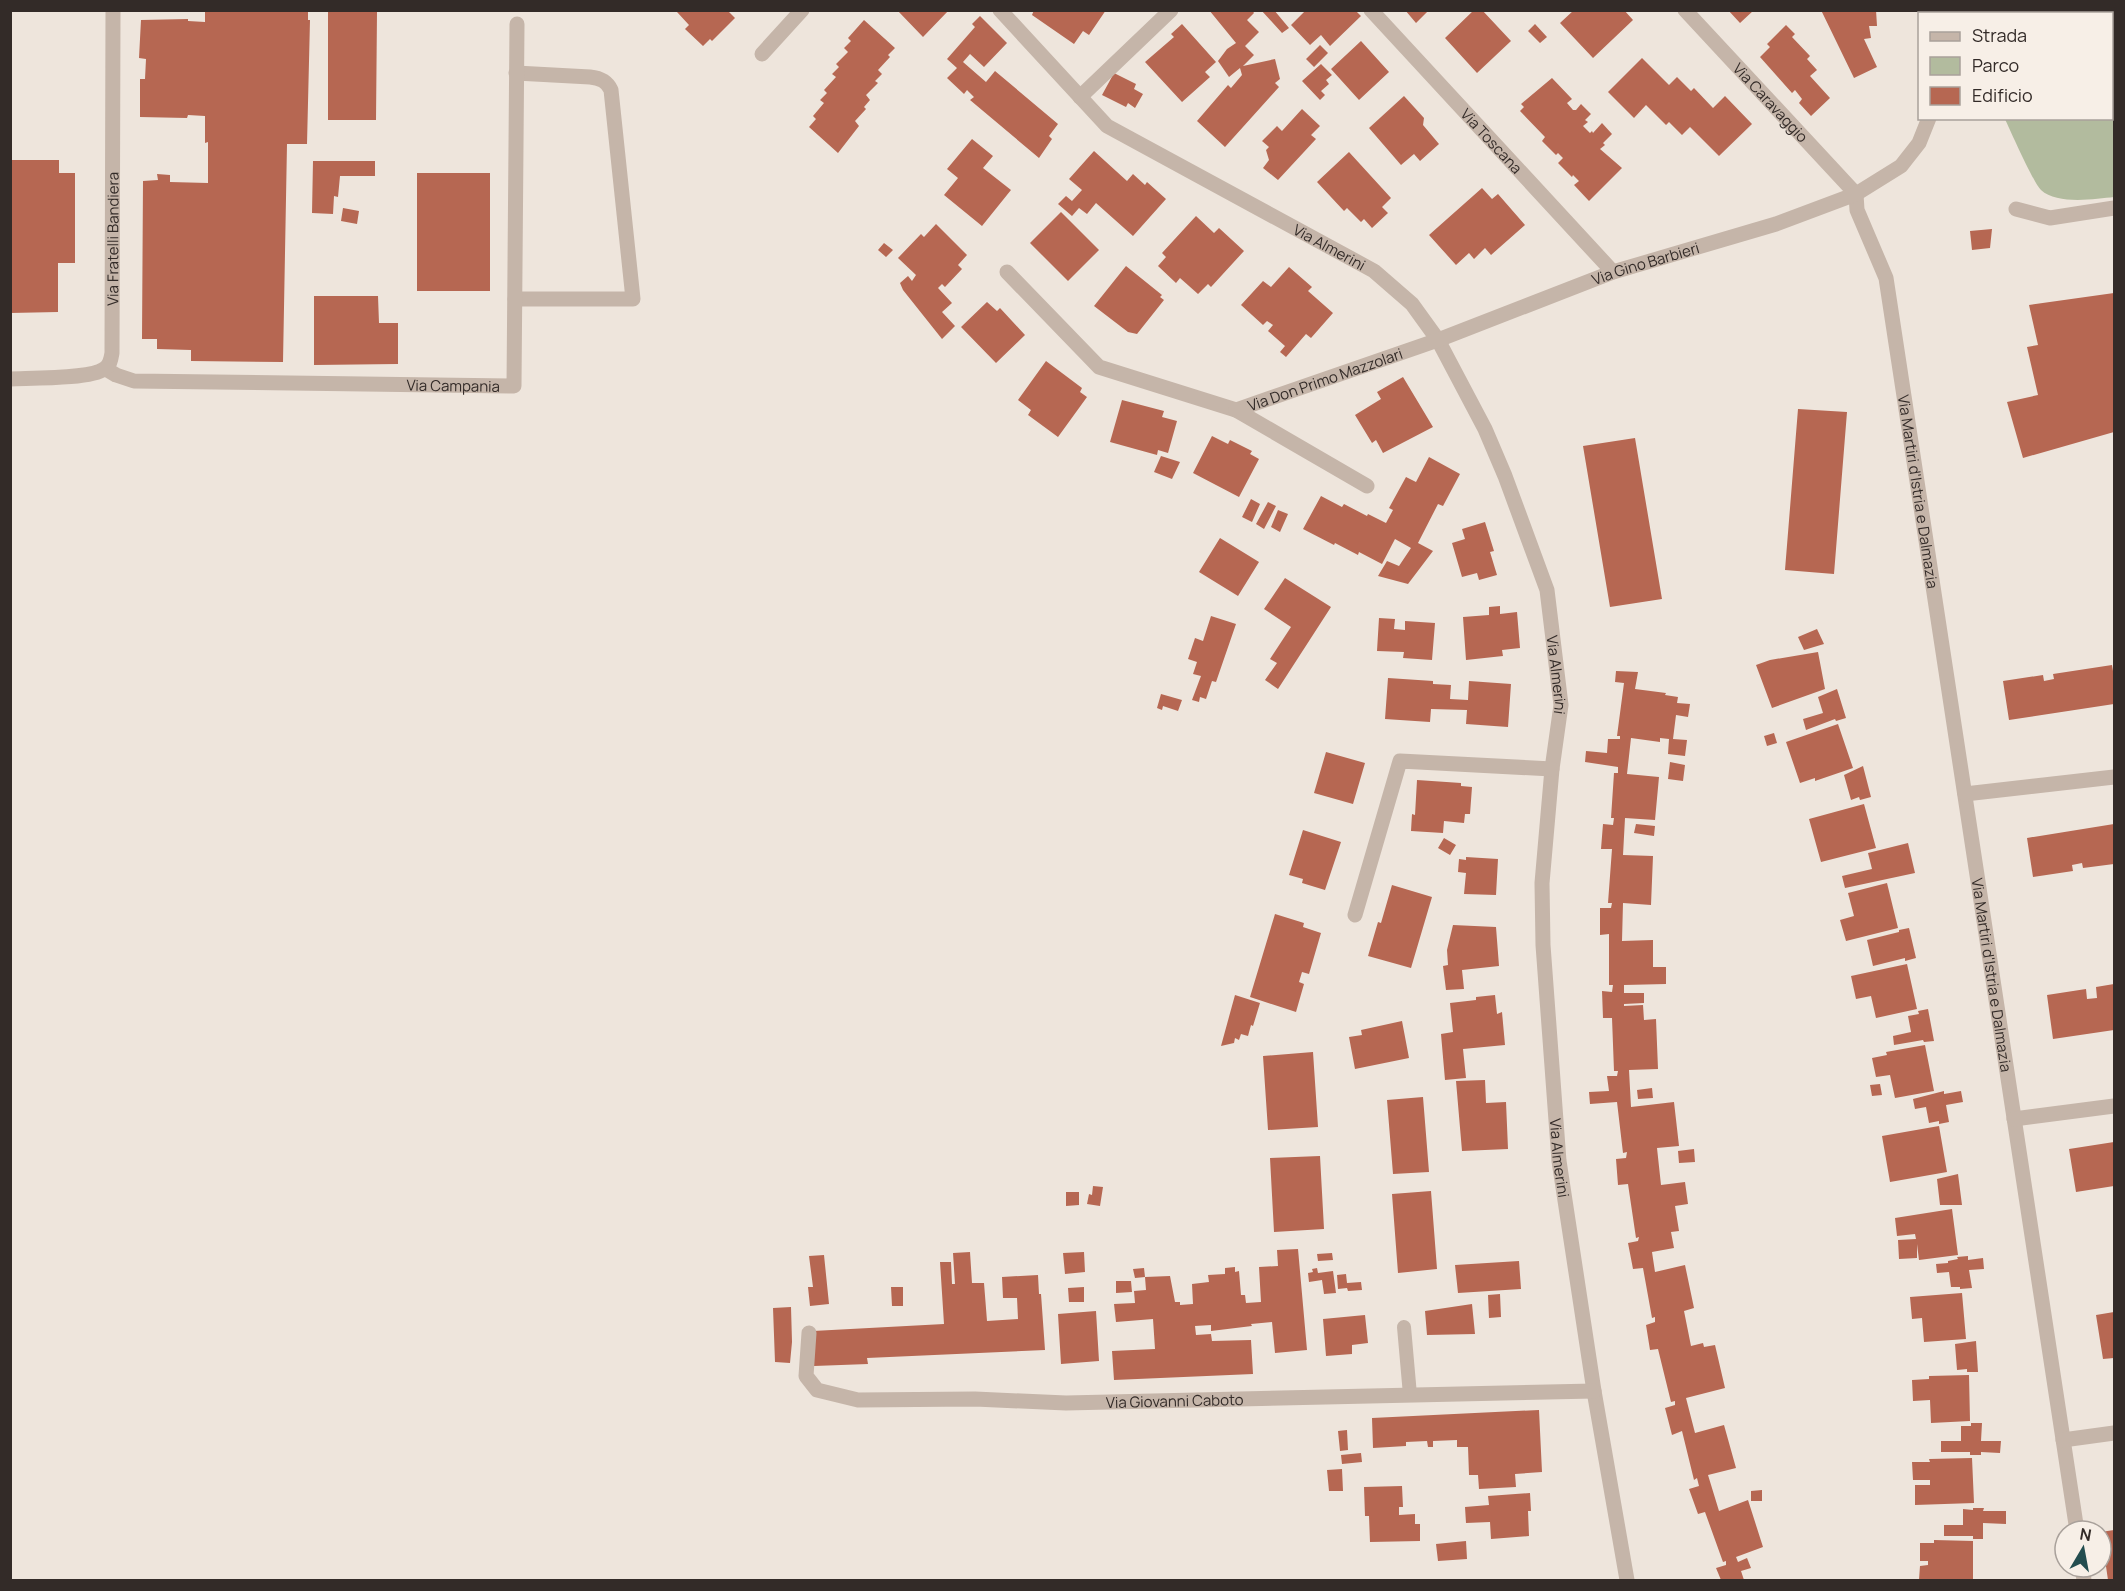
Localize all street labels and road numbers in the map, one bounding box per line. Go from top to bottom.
street label: Via Caravaggio [1729,58,1813,147]
street label: Via Toscana [1456,104,1527,178]
street label: Via Fratelli Bandiera [102,172,123,306]
street label: Via Almerini [1290,219,1369,275]
street label: Via Gino Barbieri [1589,237,1702,290]
street label: Via Don Primo Mazzolari [1245,343,1405,416]
street label: Via Campania [406,374,500,396]
street label: Via Martiri d'Istria e Dalmazia [1893,393,1944,590]
street label: Via Almerini [1542,634,1572,716]
street label: Via Martiri d'Istria e Dalmazia [1967,877,2017,1073]
street label: Via Almerini [1545,1117,1575,1199]
street label: Via Giovanni Caboto [1106,1388,1244,1413]

